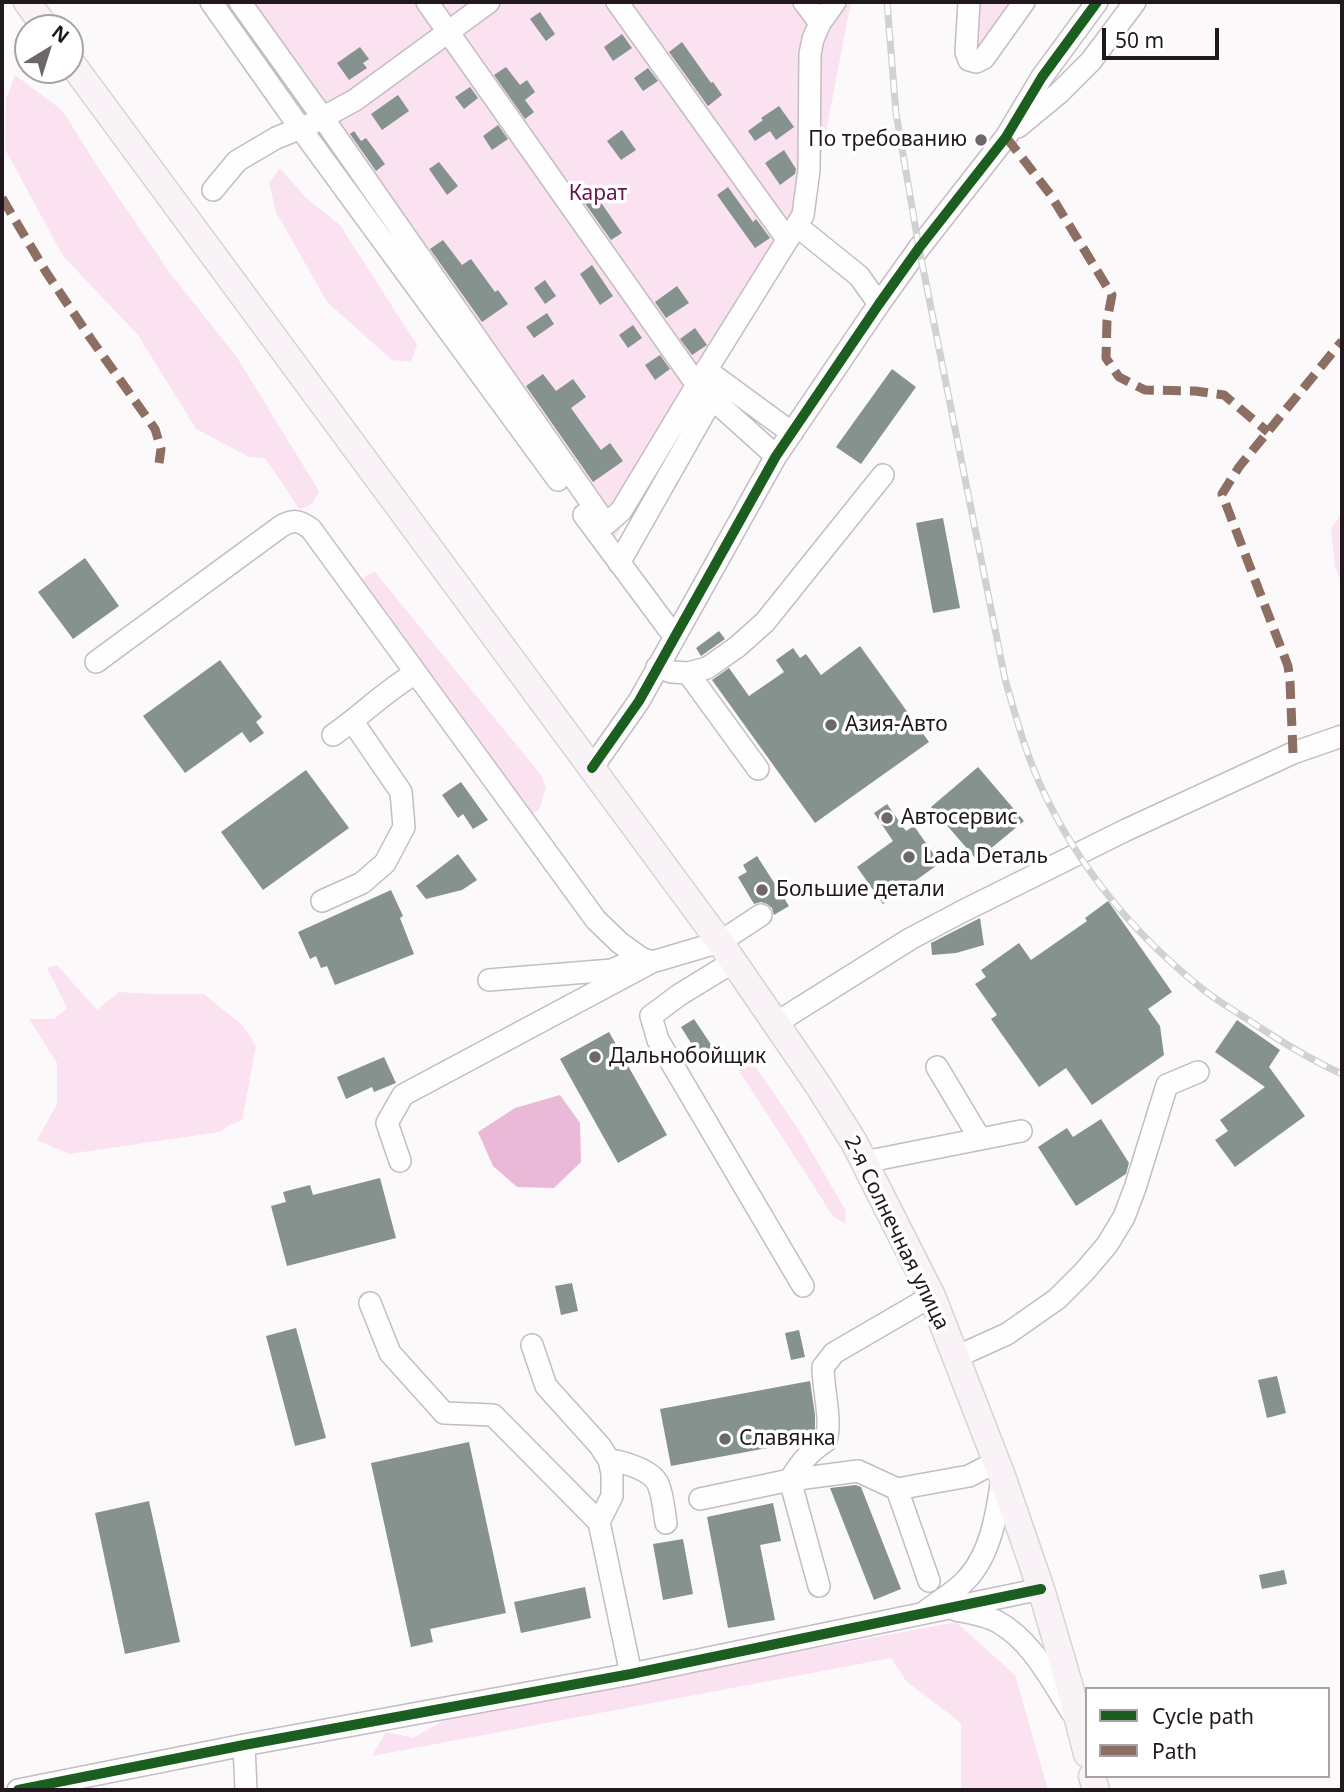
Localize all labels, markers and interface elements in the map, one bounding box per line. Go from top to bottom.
north arrow [14,14,84,84]
scale bar [1106,14,1223,58]
text: N [47,19,75,49]
text: 50 m [1115,26,1164,54]
place label: По требованию [808,127,967,153]
marker: По требованию [973,132,989,148]
park label: Карат [569,181,627,207]
place label: Азия-Авто [845,712,948,738]
marker: Азия-Авто [823,717,839,733]
place label: Автосервис [901,805,1018,831]
marker: Автосервис [879,810,895,826]
place label: Lada Dеталь [923,844,1048,870]
marker: Lada Dеталь [901,849,917,865]
place label: Большие детали [776,877,945,903]
marker: Большие детали [754,882,770,898]
place label: Дальнобойщик [609,1044,766,1070]
marker: Дальнобойщик [587,1049,603,1065]
street label: 2-я Солнечная улица [838,1132,954,1334]
place label: Славянка [739,1426,836,1452]
marker: Славянка [717,1431,733,1447]
legend [1085,1687,1330,1778]
text: Cycle path [1152,1702,1254,1730]
text: Path [1152,1737,1197,1765]

